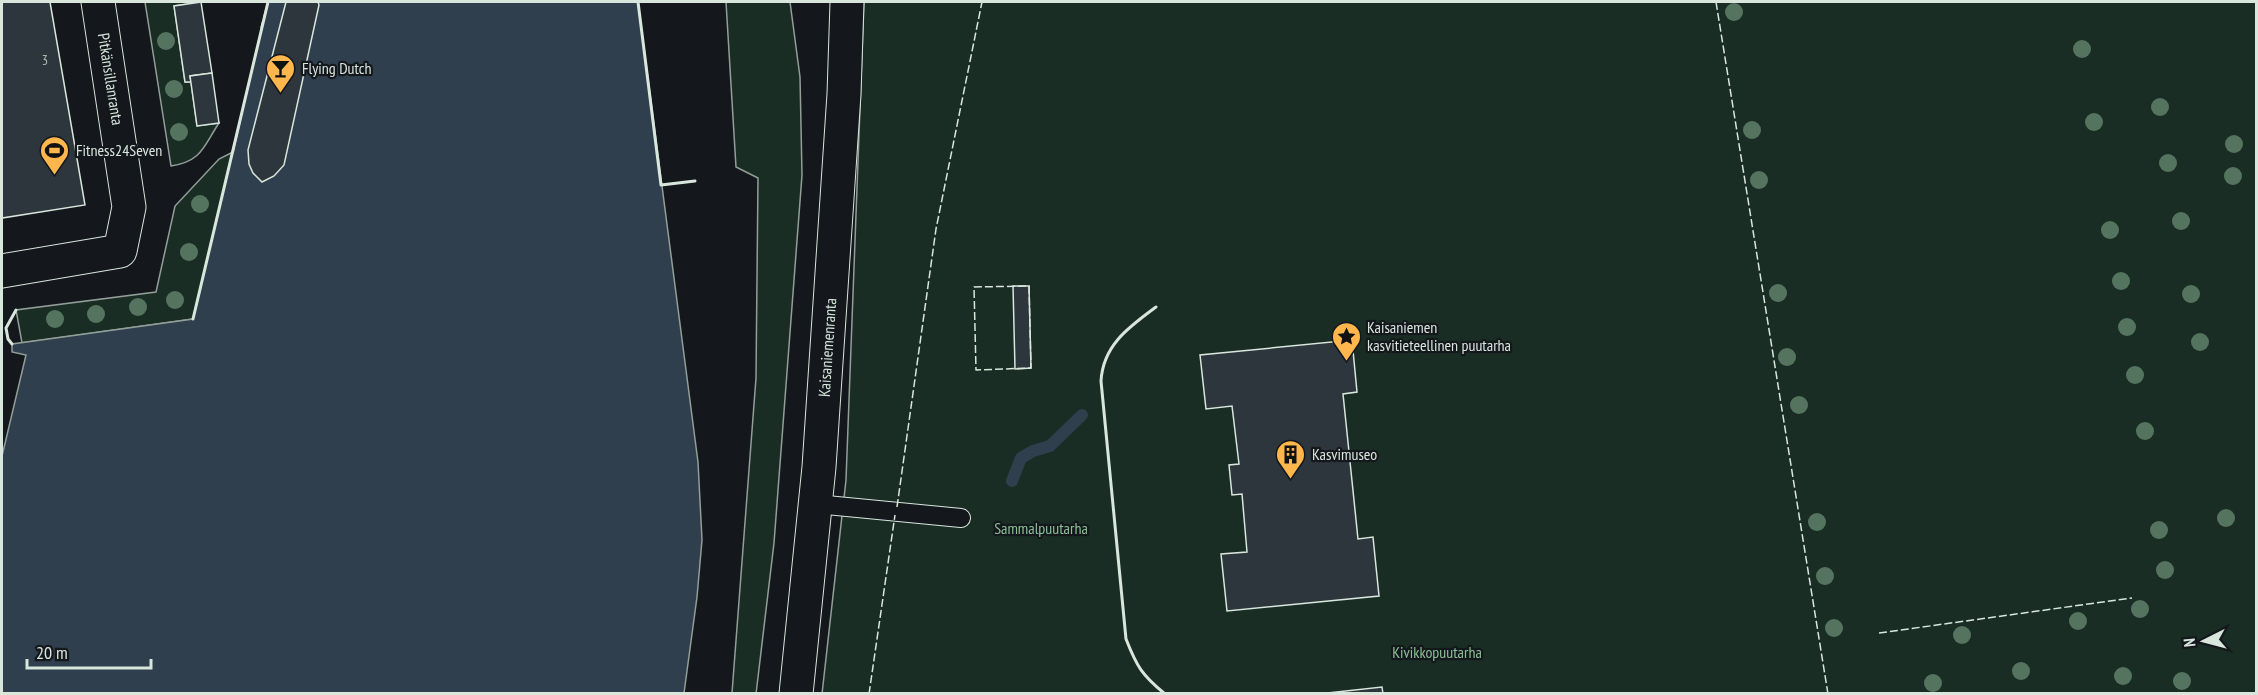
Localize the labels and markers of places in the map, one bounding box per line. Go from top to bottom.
bar icon: Flying Dutch [265,52,297,94]
place label: Flying Dutch [302,58,372,78]
sports icon: Fitness24Seven [39,134,71,176]
place label: Fitness24Seven [76,140,162,160]
place label: Kaisaniemen kasvitieteellinen puutarha [1367,317,1511,355]
place icon: Kaisaniemen kasvitieteellinen puutarha [1330,320,1362,362]
building icon: Kasvimuseo [1275,438,1307,480]
place label: Kasvimuseo [1312,444,1377,464]

